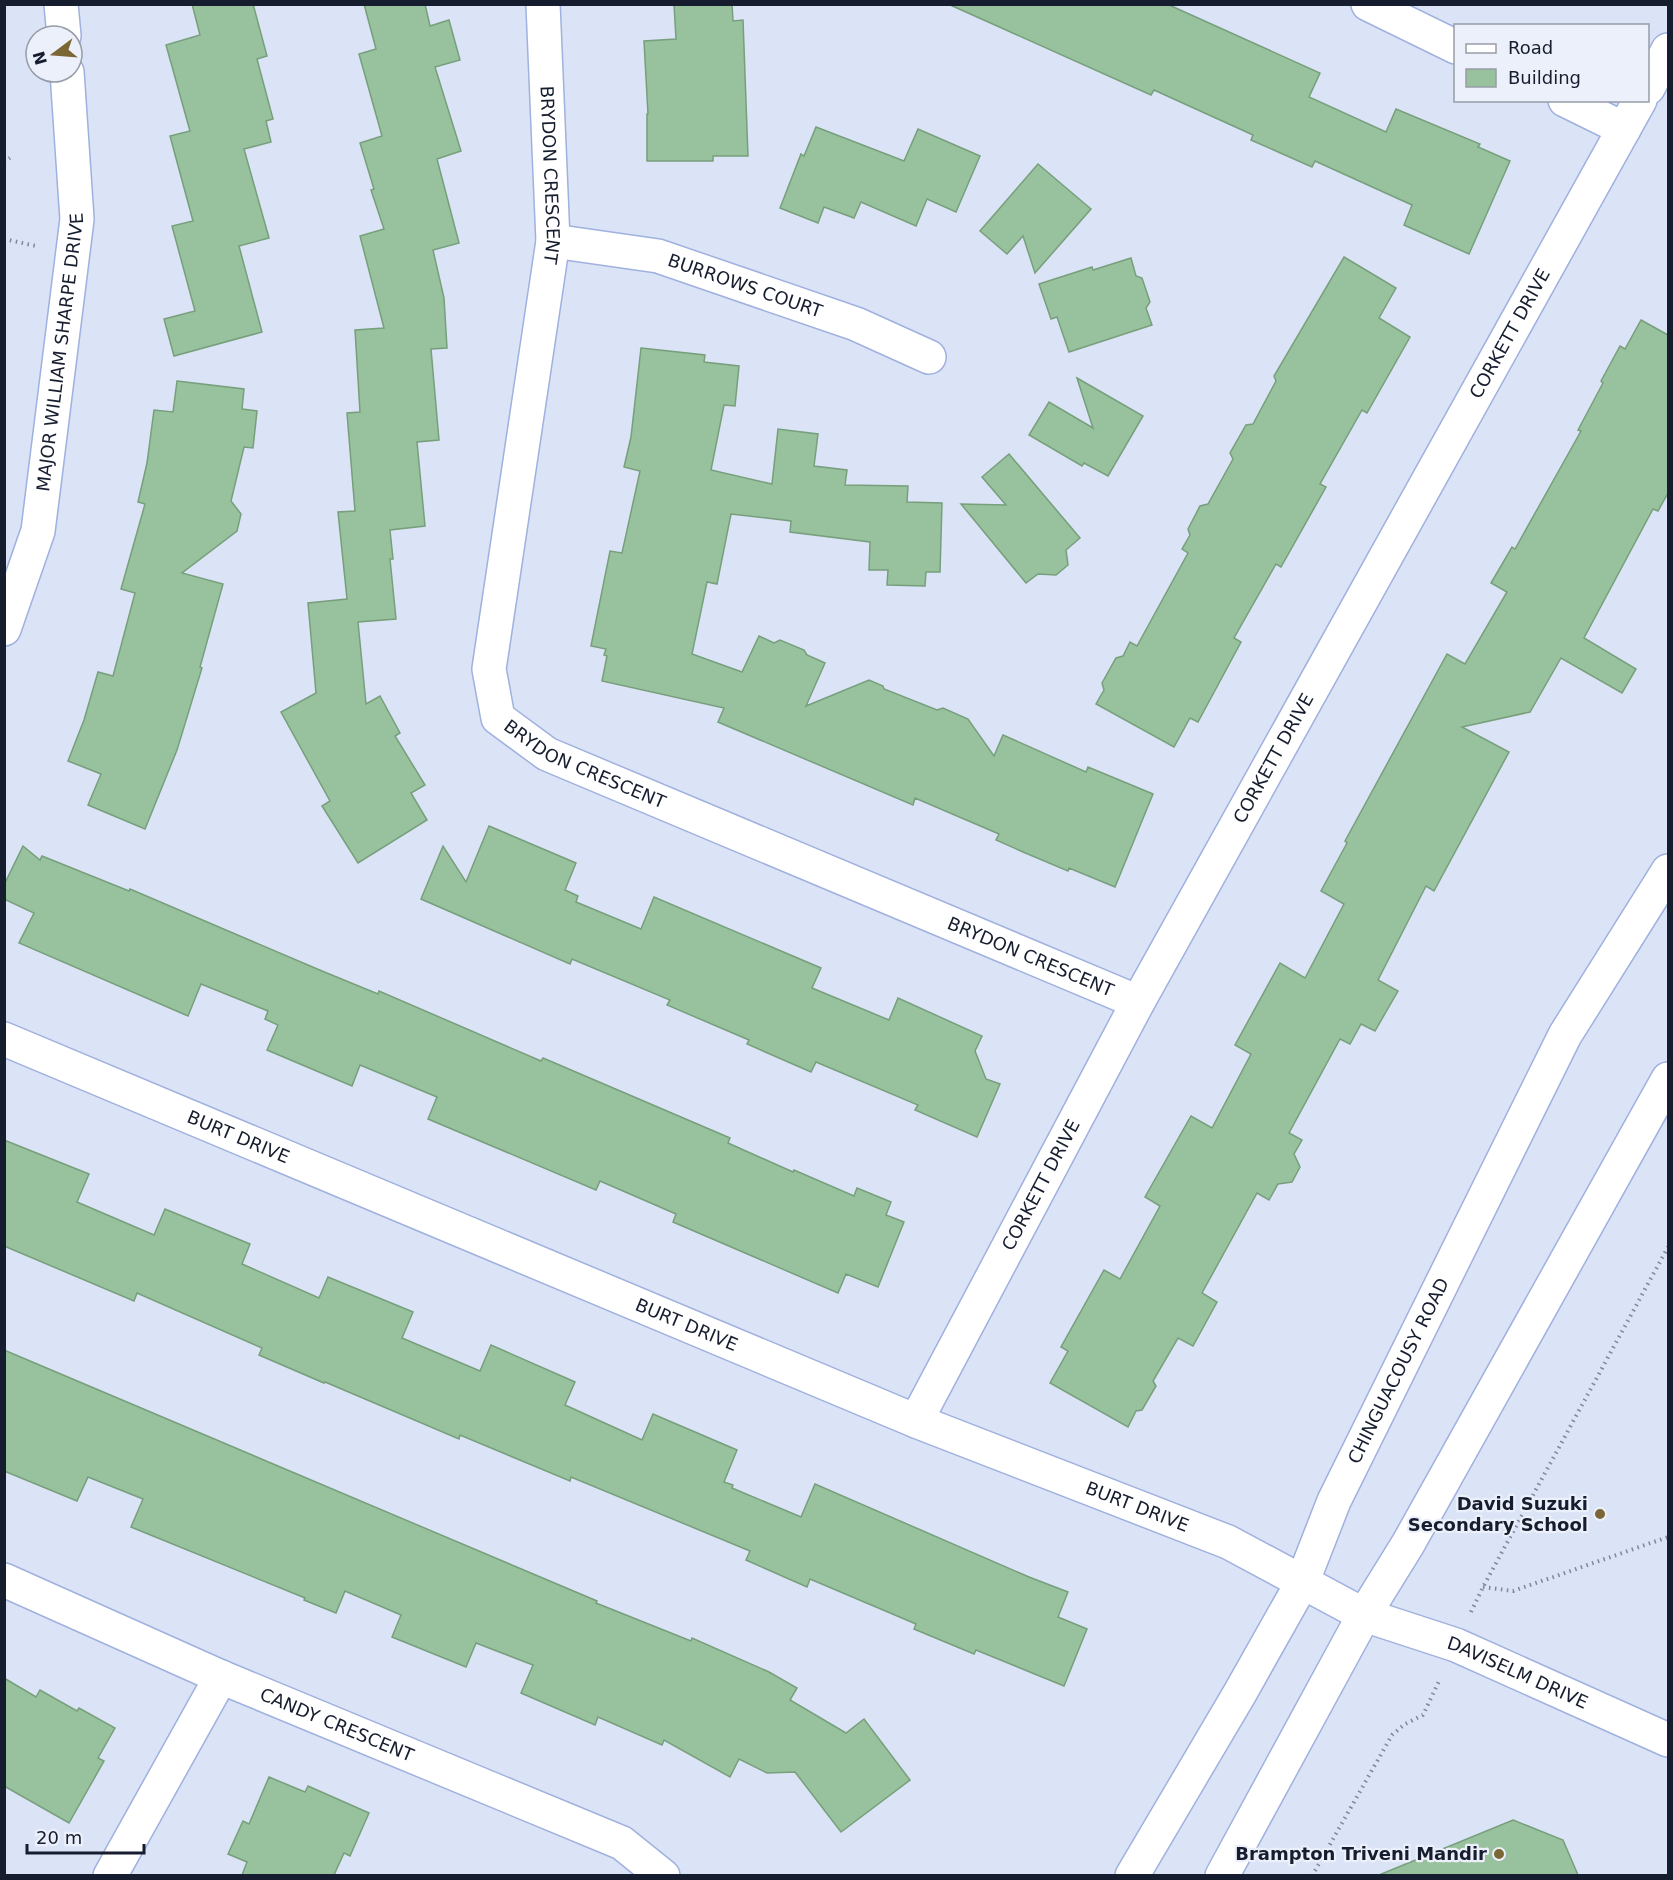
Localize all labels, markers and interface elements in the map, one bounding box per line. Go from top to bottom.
north arrow [24,24,84,84]
legend [1454,24,1649,102]
text: Road [1508,37,1553,58]
text: N [29,49,51,67]
text: Building [1508,67,1581,88]
street label: BRYDON CRESCENT [536,85,564,266]
street label: MAJOR WILLIAM SHARPE DRIVE [32,212,87,493]
street label: BURROWS COURT [665,249,826,322]
street label: CORKETT DRIVE [1465,265,1554,402]
street label: CORKETT DRIVE [1229,690,1318,827]
street label: BRYDON CRESCENT [500,715,670,813]
street label: BRYDON CRESCENT [944,912,1118,1001]
street label: BURT DRIVE [184,1106,293,1167]
street label: CORKETT DRIVE [997,1116,1084,1254]
street label: CHINGUACOUSY ROAD [1343,1274,1453,1467]
street label: BURT DRIVE [632,1294,741,1355]
street label: BURT DRIVE [1083,1477,1192,1536]
place label: David Suzuki Secondary School [1408,1493,1588,1535]
marker: David Suzuki Secondary School [1593,1507,1607,1521]
street label: DAVISELM DRIVE [1445,1632,1591,1713]
street label: CANDY CRESCENT [257,1683,418,1766]
scale bar [27,1817,144,1855]
text: 20 m [36,1827,82,1848]
place label: Brampton Triveni Mandir [1235,1843,1487,1864]
marker: Brampton Triveni Mandir [1492,1847,1506,1861]

